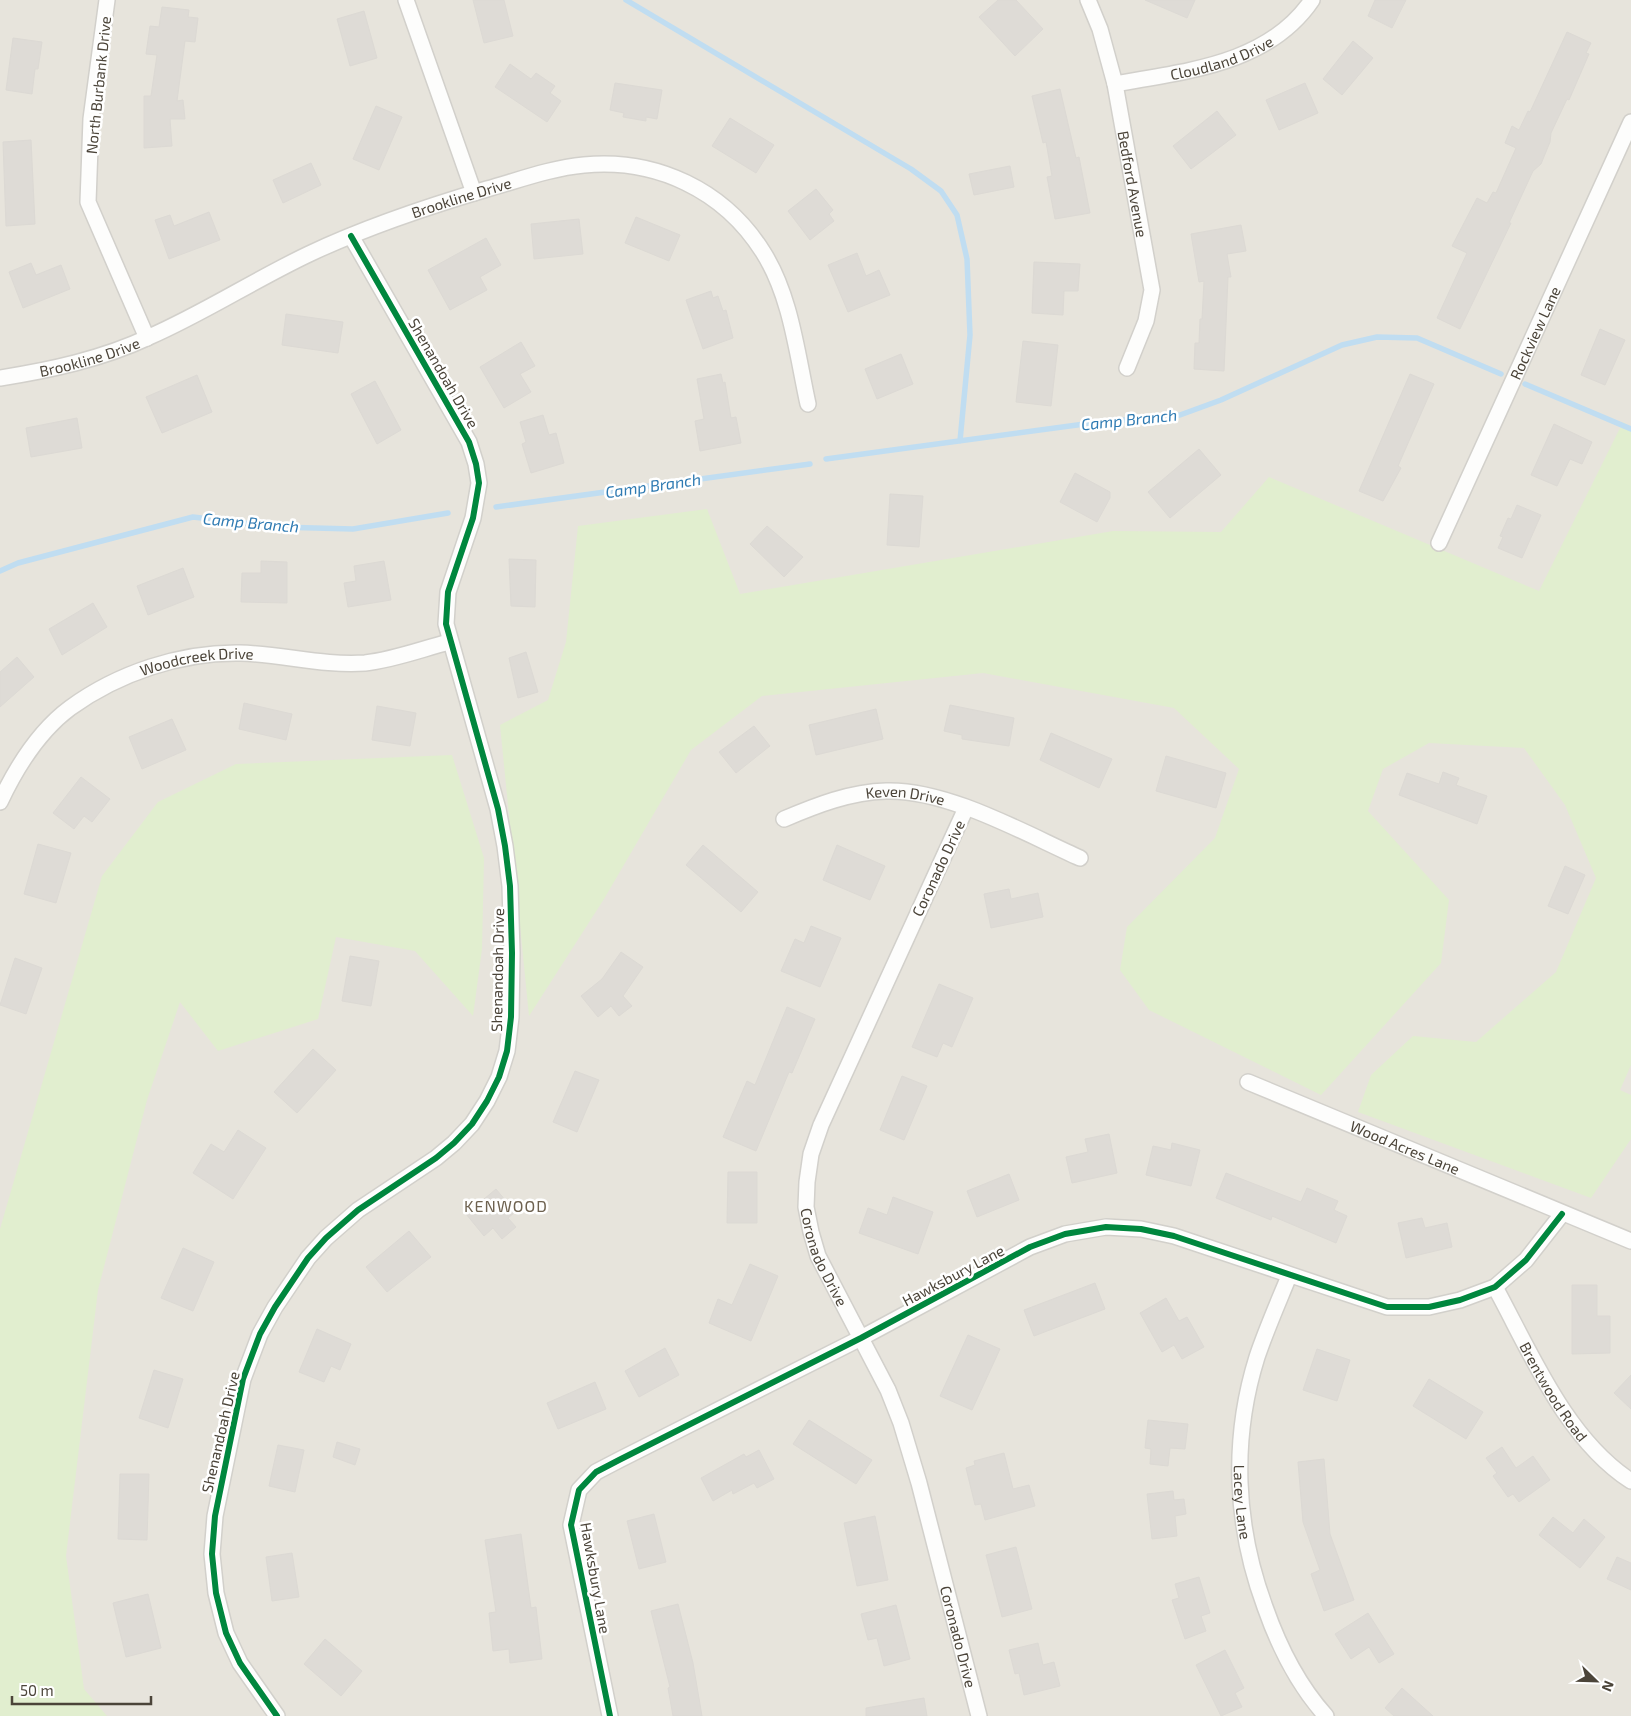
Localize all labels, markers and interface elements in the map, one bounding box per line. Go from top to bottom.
street label: North Burbank Drive [82,15,114,155]
street label: Cloudland Drive [1169,32,1276,83]
street label: Bedford Avenue [1115,129,1151,239]
street label: Brookline Drive [409,173,513,221]
street label: Rockview Lane [1506,283,1564,382]
street label: Shenandoah Drive [405,315,483,431]
street label: Brookline Drive [38,333,142,380]
water label: Camp Branch [1080,405,1178,433]
water label: Camp Branch [604,469,702,501]
water label: Camp Branch [202,508,300,536]
street label: Woodcreek Drive [137,644,254,679]
street label: Keven Drive [864,782,947,809]
street label: Coronado Drive [908,817,968,919]
street label: Shenandoah Drive [487,908,507,1032]
street label: Wood Acres Lane [1348,1116,1462,1178]
district label: KENWOOD [464,1196,548,1215]
street label: Coronado Drive [797,1206,852,1309]
street label: Hawksbury Lane [899,1241,1007,1309]
street label: Brentwood Road [1516,1339,1592,1445]
street label: Shenandoah Drive [197,1370,243,1494]
street label: Lacey Lane [1231,1465,1255,1541]
street label: Hawksbury Lane [577,1521,615,1635]
street label: Coronado Drive [937,1584,980,1690]
north arrow [1571,1656,1621,1706]
scale bar [12,1674,151,1706]
text: N [1599,1678,1618,1694]
text: 50 m [20,1681,54,1699]

